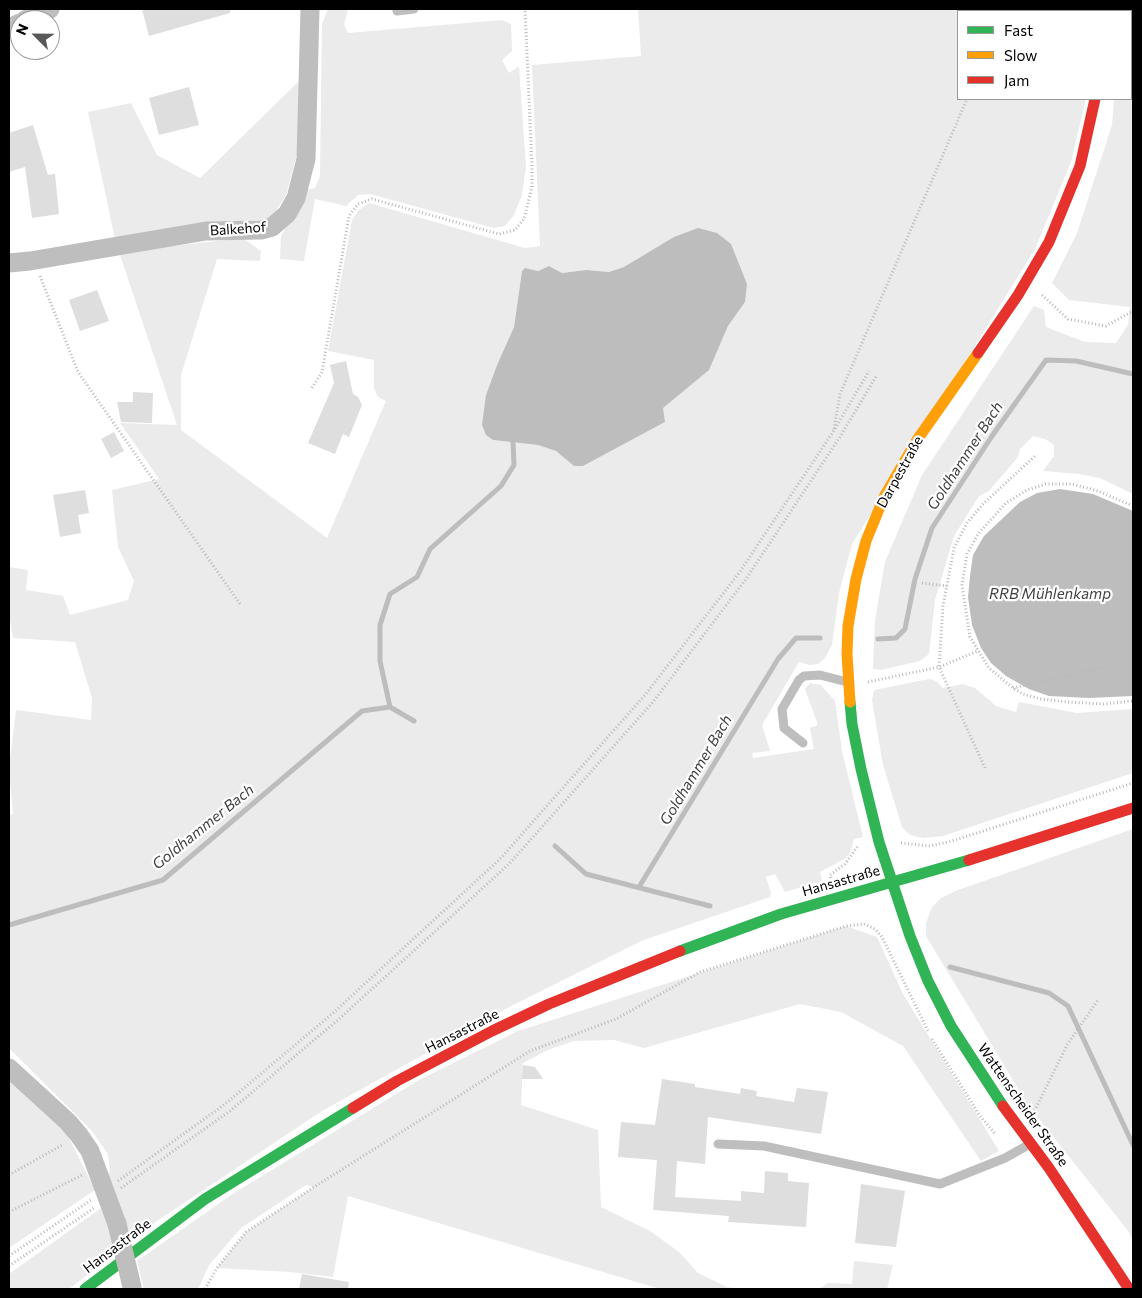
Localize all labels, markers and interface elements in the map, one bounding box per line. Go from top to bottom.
north arrow [10,10,60,60]
legend [957,10,1132,100]
text: N [12,21,32,37]
text: Fast [1004,21,1033,39]
text: Slow [1004,46,1037,64]
text: Jam [1004,71,1029,89]
street label: Balkehof [209,219,267,239]
water label: Goldhammer Bach [923,399,1007,513]
street label: Darpestraße [873,433,927,511]
water label: RRB Mühlenkamp [989,585,1111,603]
water label: Goldhammer Bach [656,712,736,828]
water label: Goldhammer Bach [149,781,257,873]
street label: Hansastraße [800,862,882,900]
street label: Hansastraße [422,1005,502,1057]
street label: Wattenscheider Straße [974,1040,1072,1170]
street label: Hansastraße [80,1215,154,1277]

